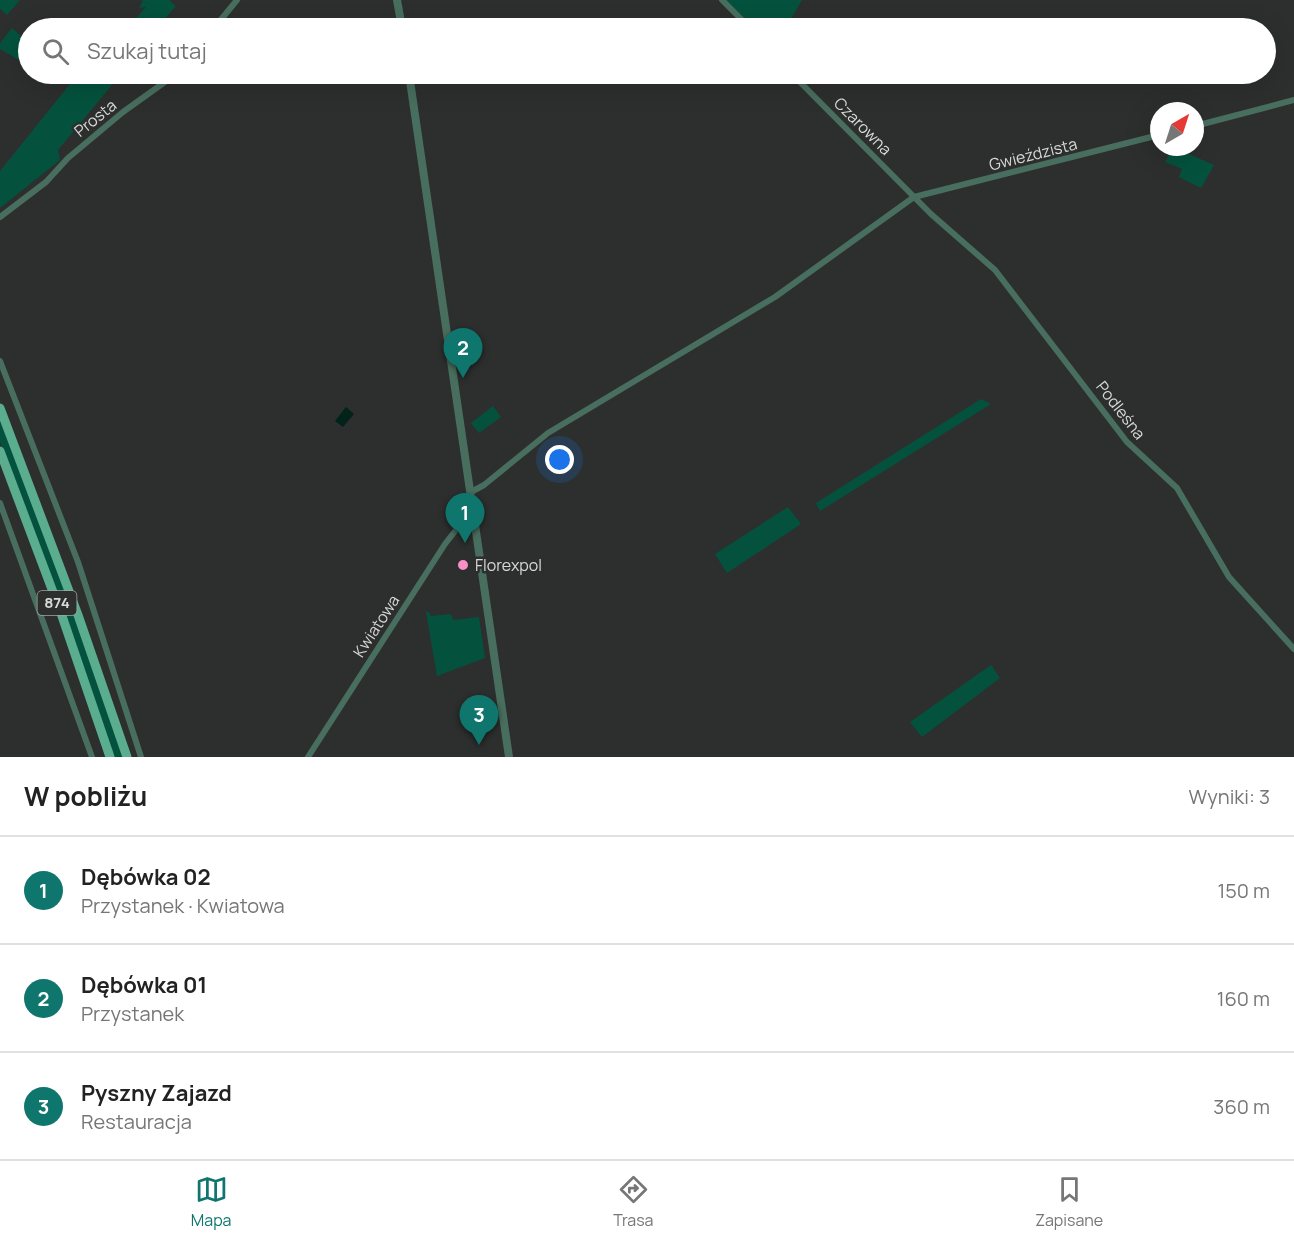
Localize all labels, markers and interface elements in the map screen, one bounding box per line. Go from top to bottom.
search box [18,18,1276,84]
icon: search [39,35,72,68]
text: Szukaj tutaj [87,36,207,66]
street label: Czarowna [829,92,897,160]
street label: Prosta [69,94,121,142]
north arrow [1150,102,1204,156]
street label: Gwieździsta [987,132,1079,176]
pin: 2 [444,328,482,378]
street label: Podleśna [1091,376,1151,444]
your location [545,445,574,474]
pin: 1 [446,494,484,543]
place label: Florexpol [475,554,542,576]
marker: Florexpol [456,558,470,572]
road number: 874 [38,591,76,615]
street label: Kwiatowa [348,591,404,661]
pin: 3 [460,696,498,745]
text: W pobliżu [24,778,147,814]
text: Wyniki: 3 [1189,783,1270,810]
text: Dębówka 02 [81,862,211,892]
text: 1 [39,877,48,904]
text: 150 m [1217,877,1270,904]
text: Przystanek · Kwiatowa [81,892,285,919]
text: Dębówka 01 [81,970,207,1000]
text: 2 [38,985,49,1012]
text: 160 m [1217,985,1270,1012]
text: Przystanek [81,1000,184,1027]
text: Pyszny Zajazd [81,1078,232,1108]
text: 3 [38,1093,49,1120]
text: 360 m [1213,1093,1270,1120]
text: Restauracja [81,1108,192,1135]
tab: Mapa [191,1173,232,1231]
tab: Trasa [613,1173,654,1231]
tab: Zapisane [1035,1173,1103,1231]

